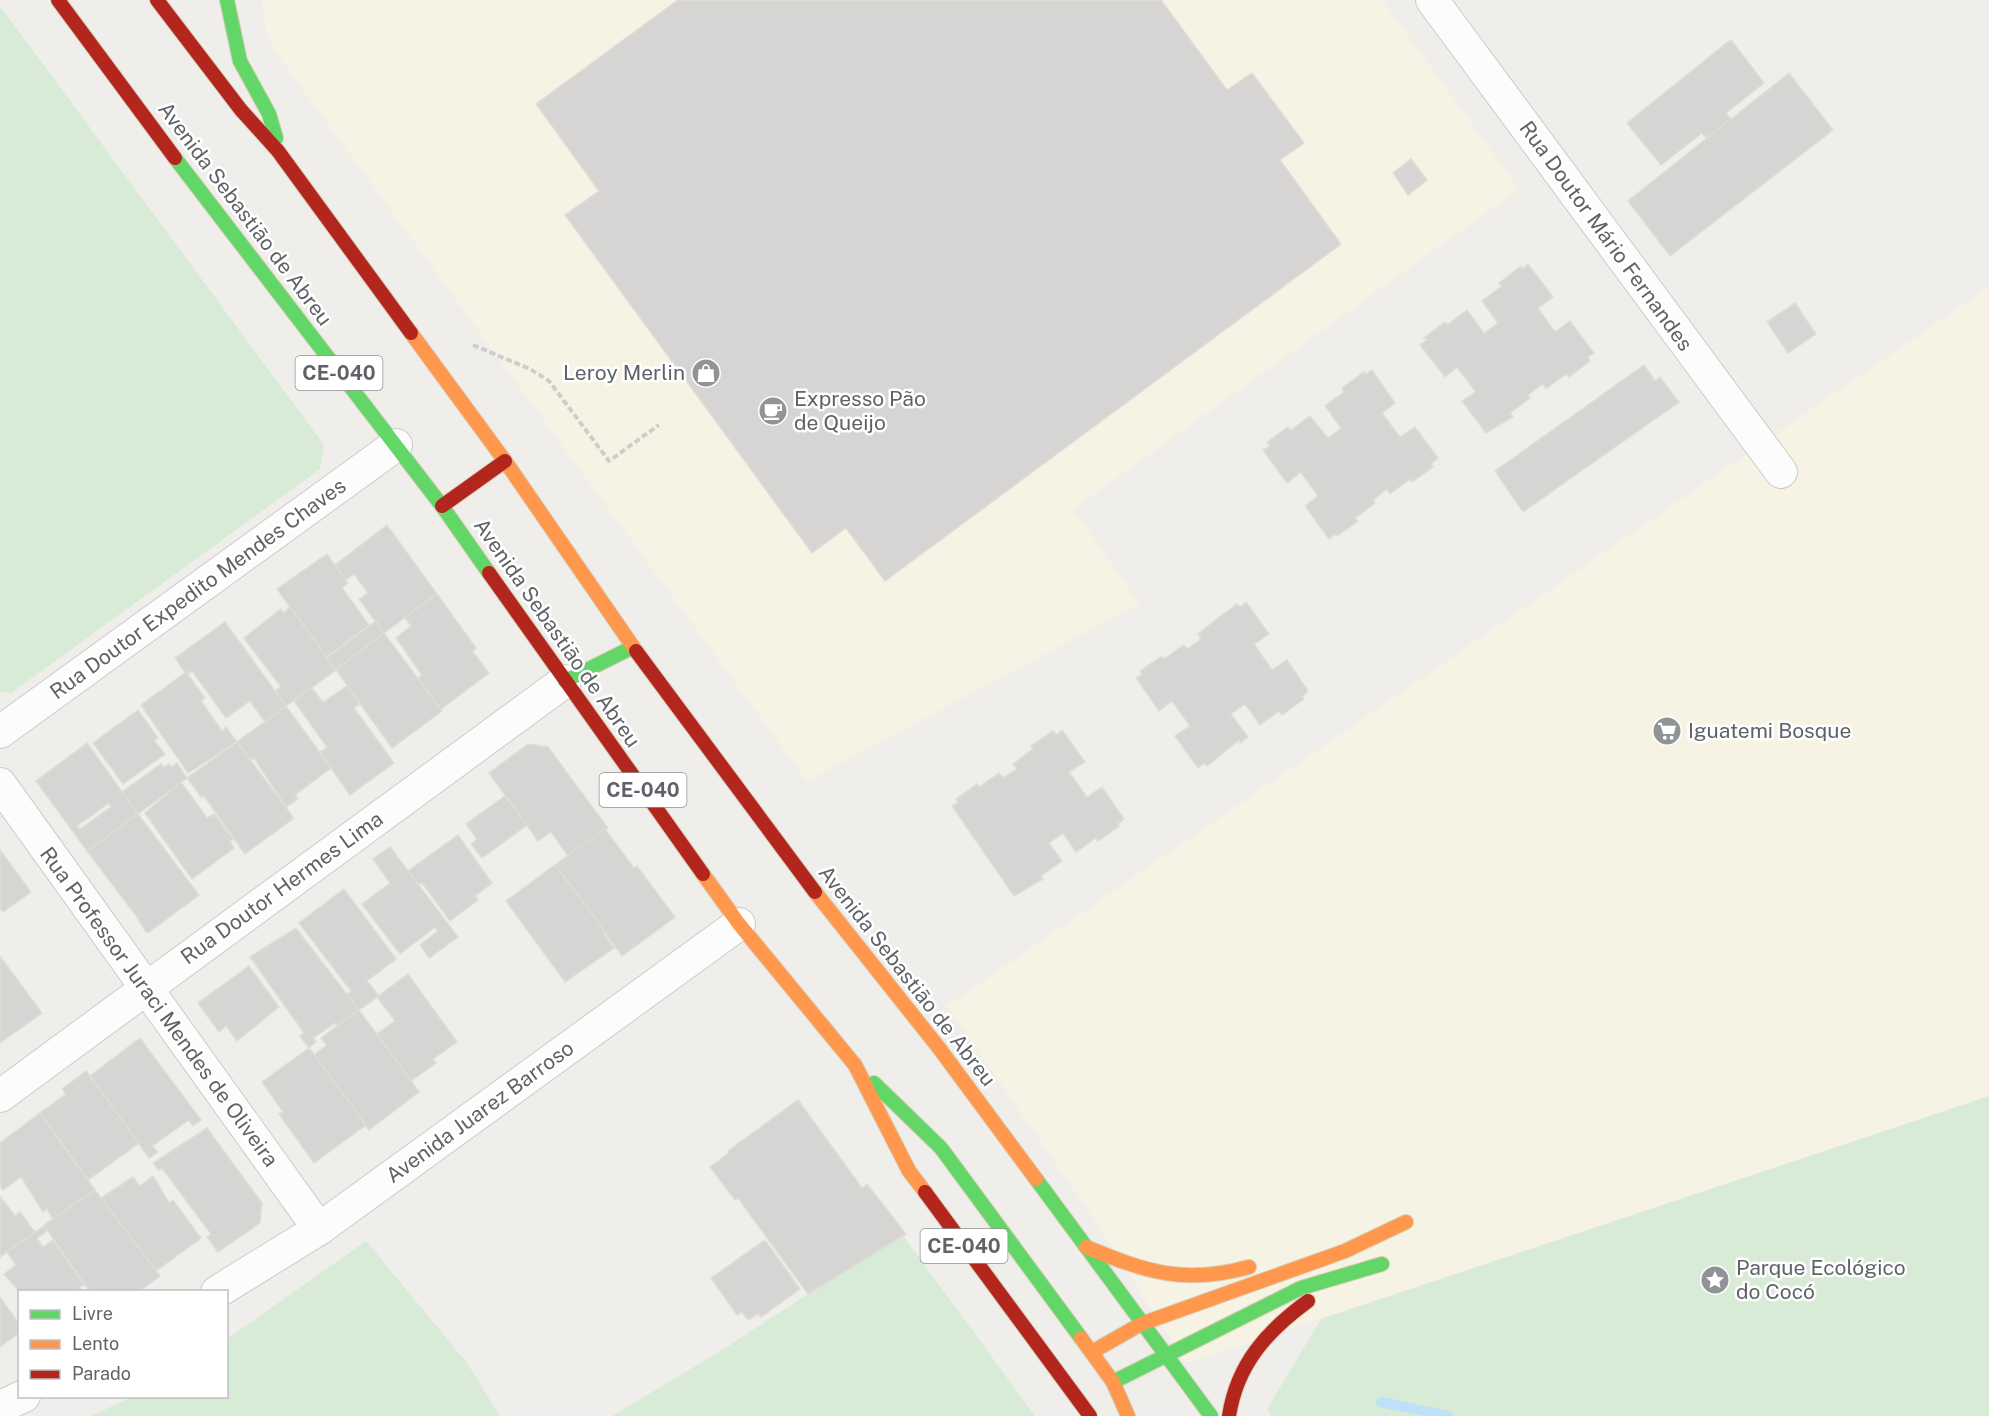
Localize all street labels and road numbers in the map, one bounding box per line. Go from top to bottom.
street label: Avenida Sebastião de Abreu [153,97,338,330]
street label: Rua Doutor Mário Fernandes [1515,116,1698,356]
road number: CE-040 [296,356,382,390]
street label: Rua Doutor Expedito Mendes Chaves [45,473,350,704]
street label: Avenida Sebastião de Abreu [469,514,646,752]
road number: CE-040 [600,773,686,807]
street label: Rua Doutor Hermes Lima [176,806,388,969]
street label: Rua Professor Juraci Mendes de Oliveira [35,842,284,1171]
street label: Avenida Sebastião de Abreu [813,860,1001,1091]
street label: Avenida Juarez Barroso [381,1035,578,1188]
road number: CE-040 [920,1229,1008,1263]

